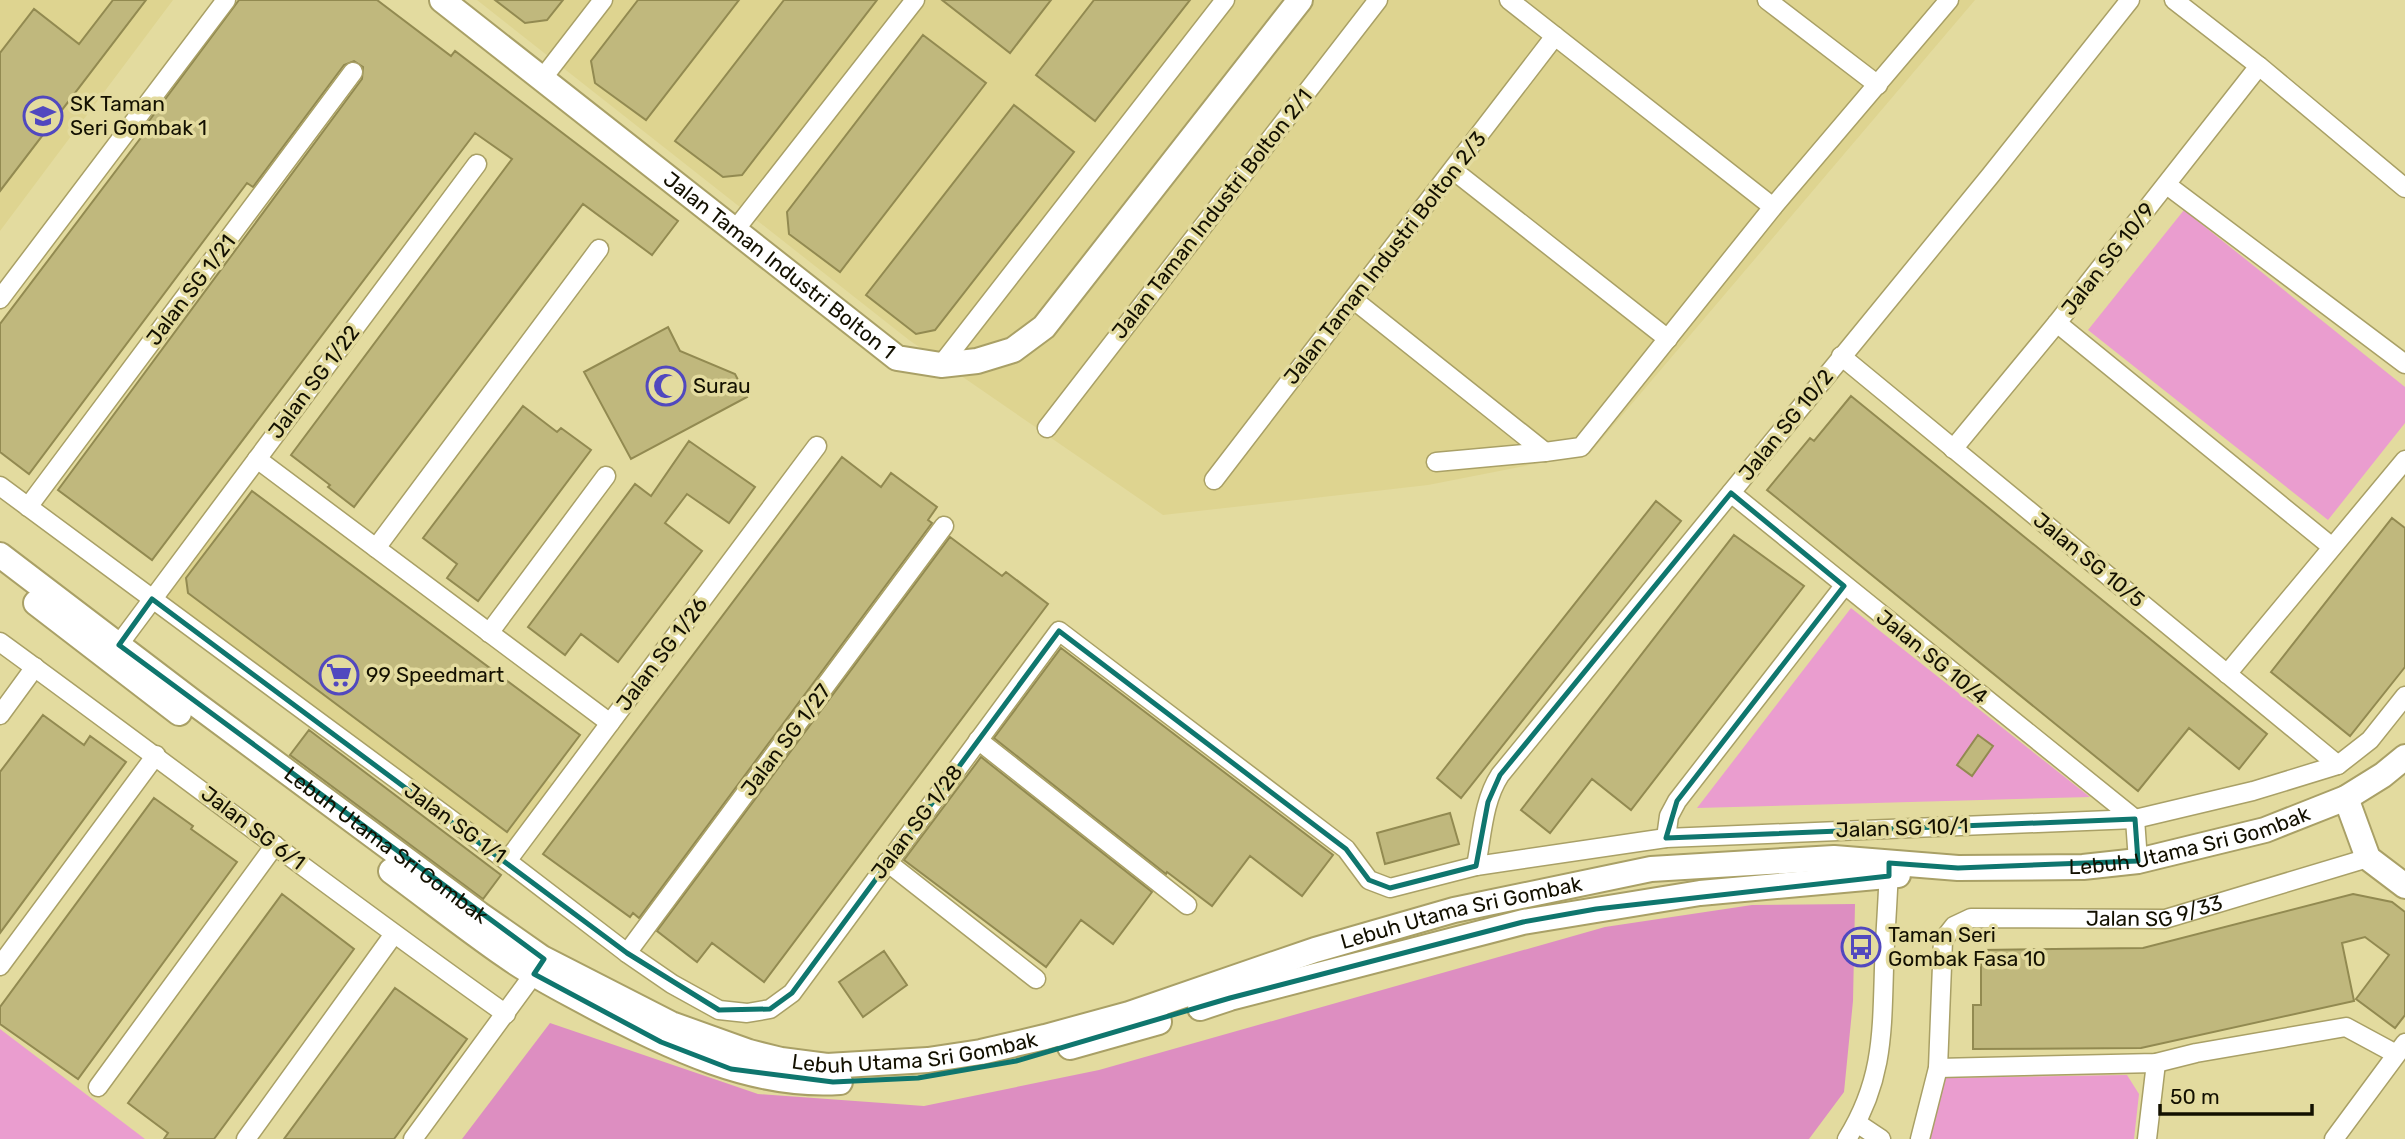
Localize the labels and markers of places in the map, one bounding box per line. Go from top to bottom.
place label: SK Taman Seri Gombak 1 [70,91,207,140]
school or university icon: SK Taman Seri Gombak 1 [22,95,64,137]
mosque icon: Surau [645,365,687,407]
place label: Surau [693,373,751,398]
supermarket icon: 99 Speedmart [318,654,360,696]
place label: 99 Speedmart [366,662,504,687]
place label: Taman Seri Gombak Fasa 10 [1888,922,2046,971]
bus stop icon: Taman Seri Gombak Fasa 10 [1840,926,1882,968]

